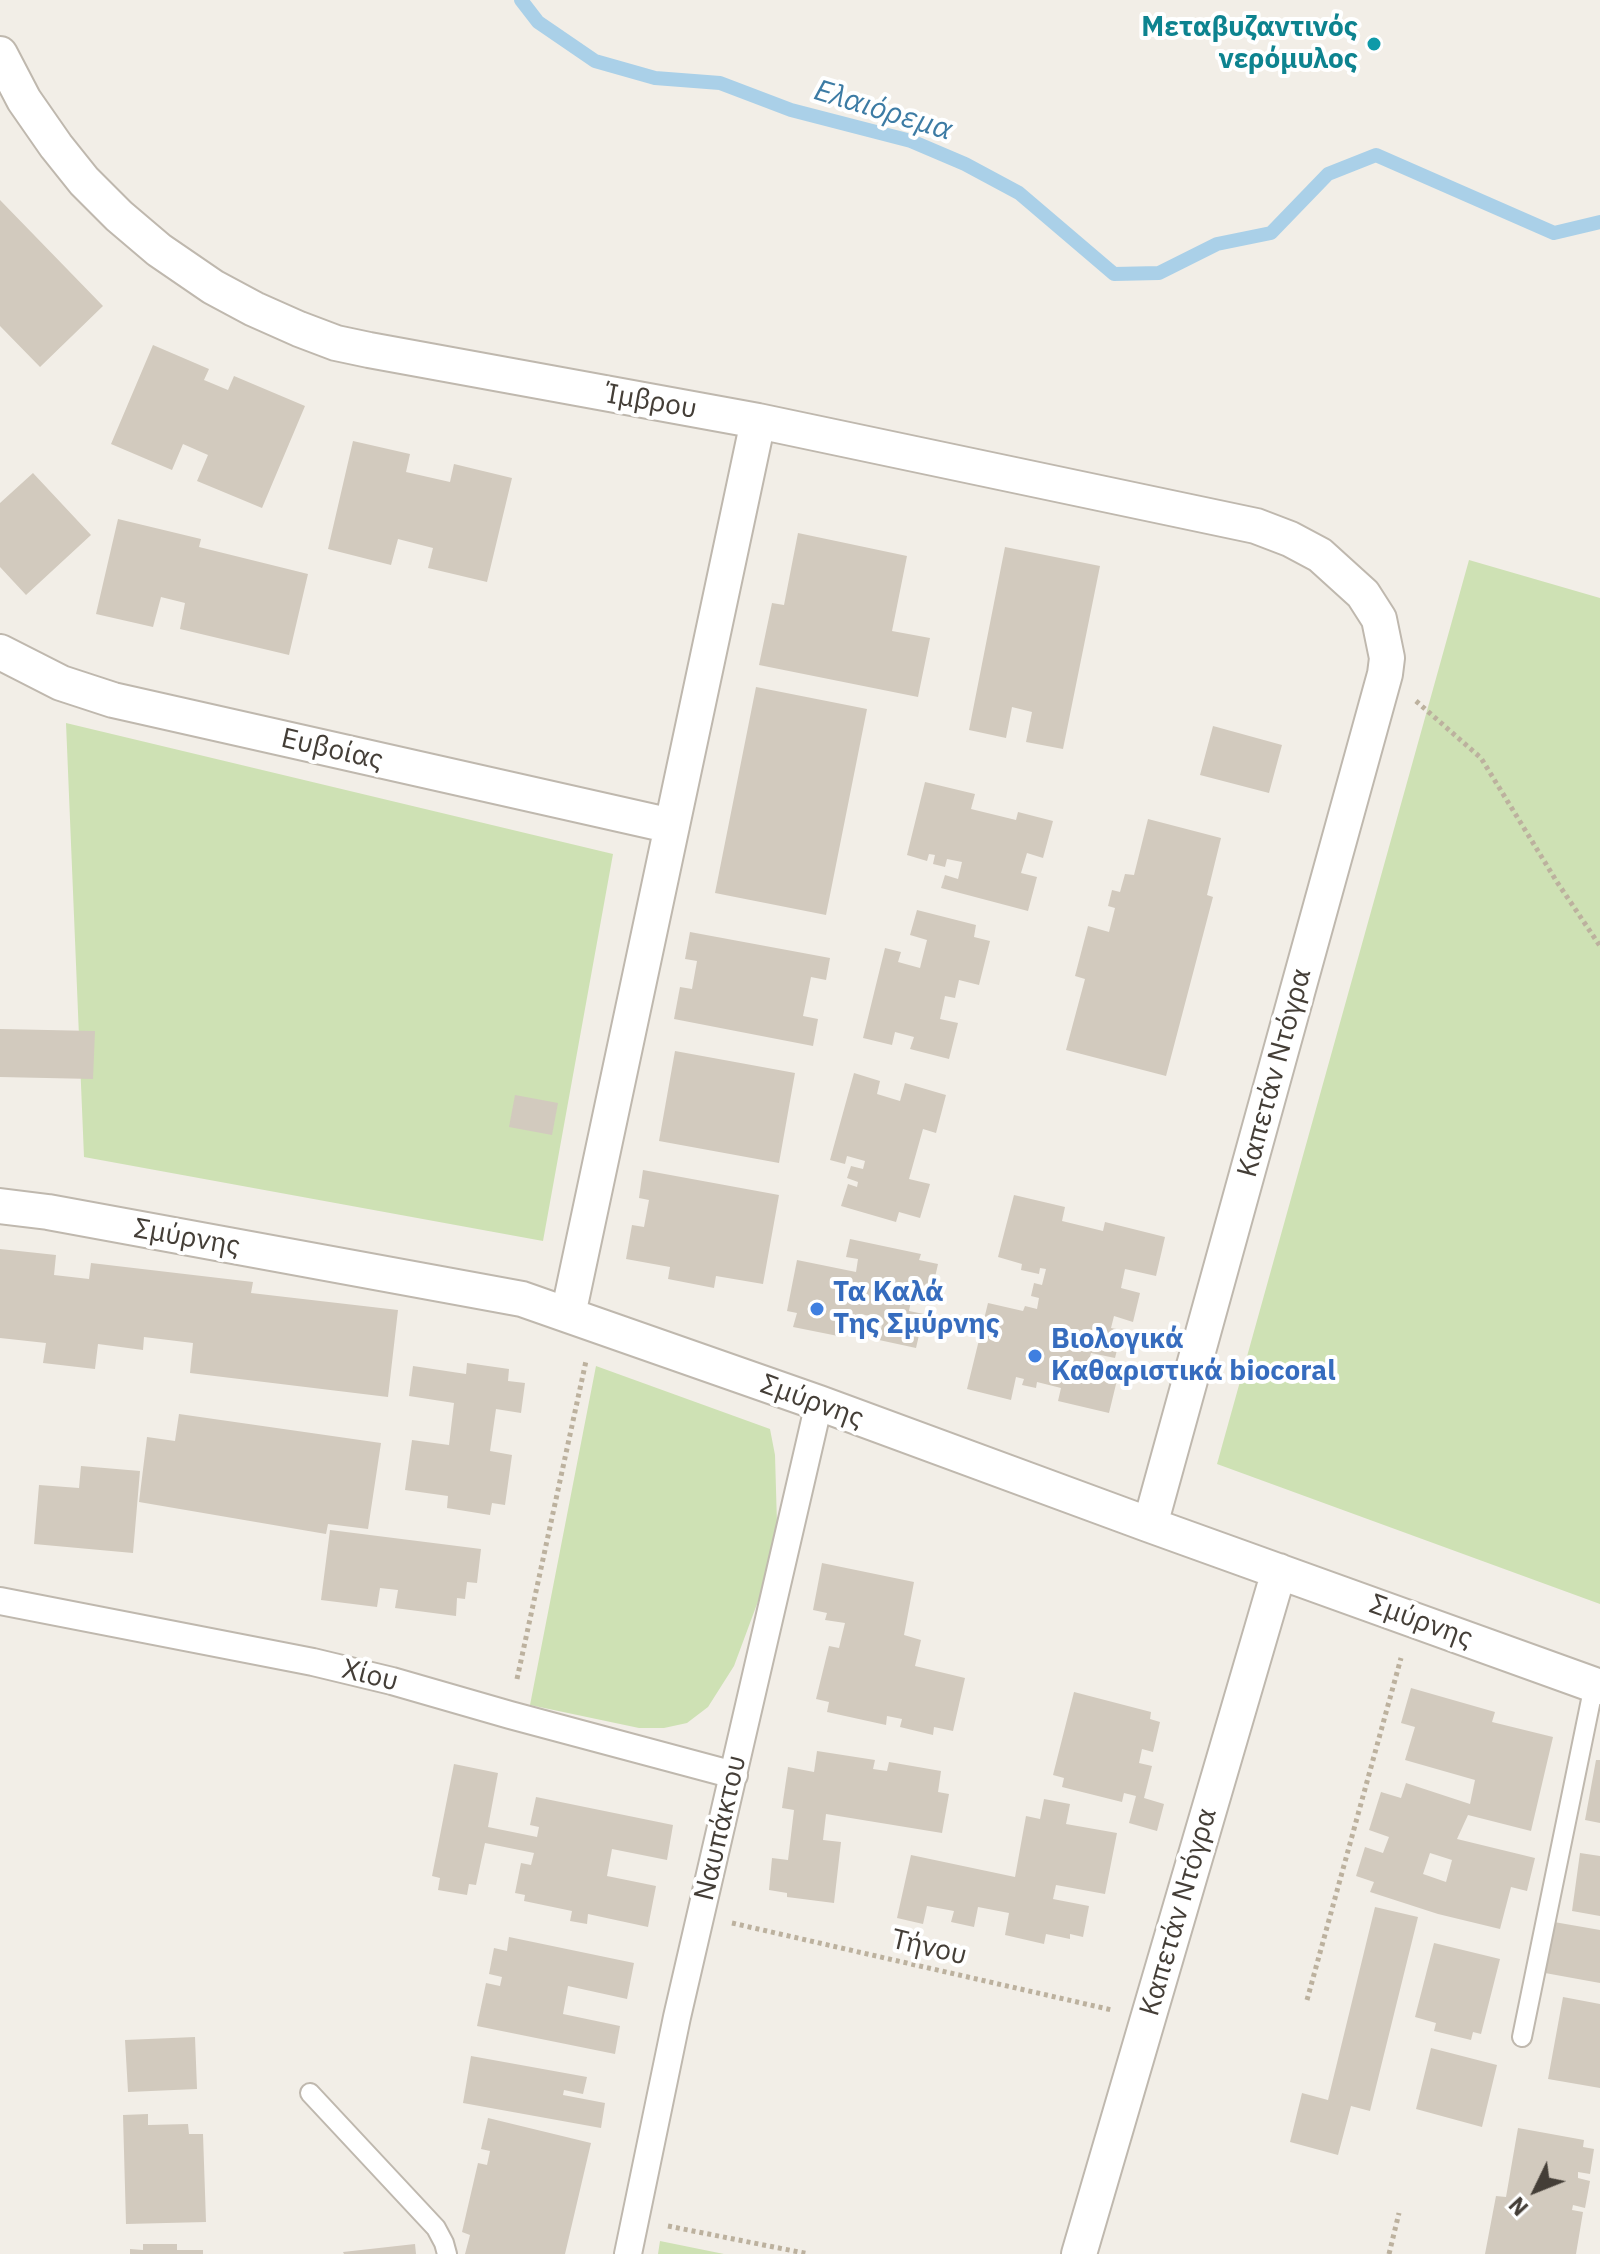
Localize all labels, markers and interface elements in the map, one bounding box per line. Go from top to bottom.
place label: Μεταβυζαντινός νερόμυλος [1141,11,1358,77]
marker: Μεταβυζαντινός νερόμυλος [1365,35,1383,53]
water label: Ελαιόρεμα [810,73,956,149]
street label: Ίμβρου [603,377,699,427]
street label: Ευβοίας [278,722,386,778]
street label: Καπετάν Ντόγρα [1231,965,1319,1181]
street label: Σμύρνης [131,1212,243,1264]
place label: Τα Καλά Της Σμύρνης [833,1276,1000,1342]
marker: Τα Καλά Της Σμύρνης [808,1300,826,1318]
place label: Βιολογικά Καθαριστικά biocoral [1051,1323,1336,1389]
marker: Βιολογικά Καθαριστικά biocoral [1026,1347,1044,1365]
street label: Σμύρνης [756,1368,868,1436]
street label: Σμύρνης [1365,1588,1477,1656]
street label: Χίου [338,1653,402,1699]
street label: Ναυπάκτου [688,1752,754,1904]
street label: Καπετάν Ντόγρα [1133,1804,1225,2020]
street label: Τήνου [888,1923,970,1973]
north arrow [1496,2150,1576,2230]
text: N [1502,2191,1534,2222]

